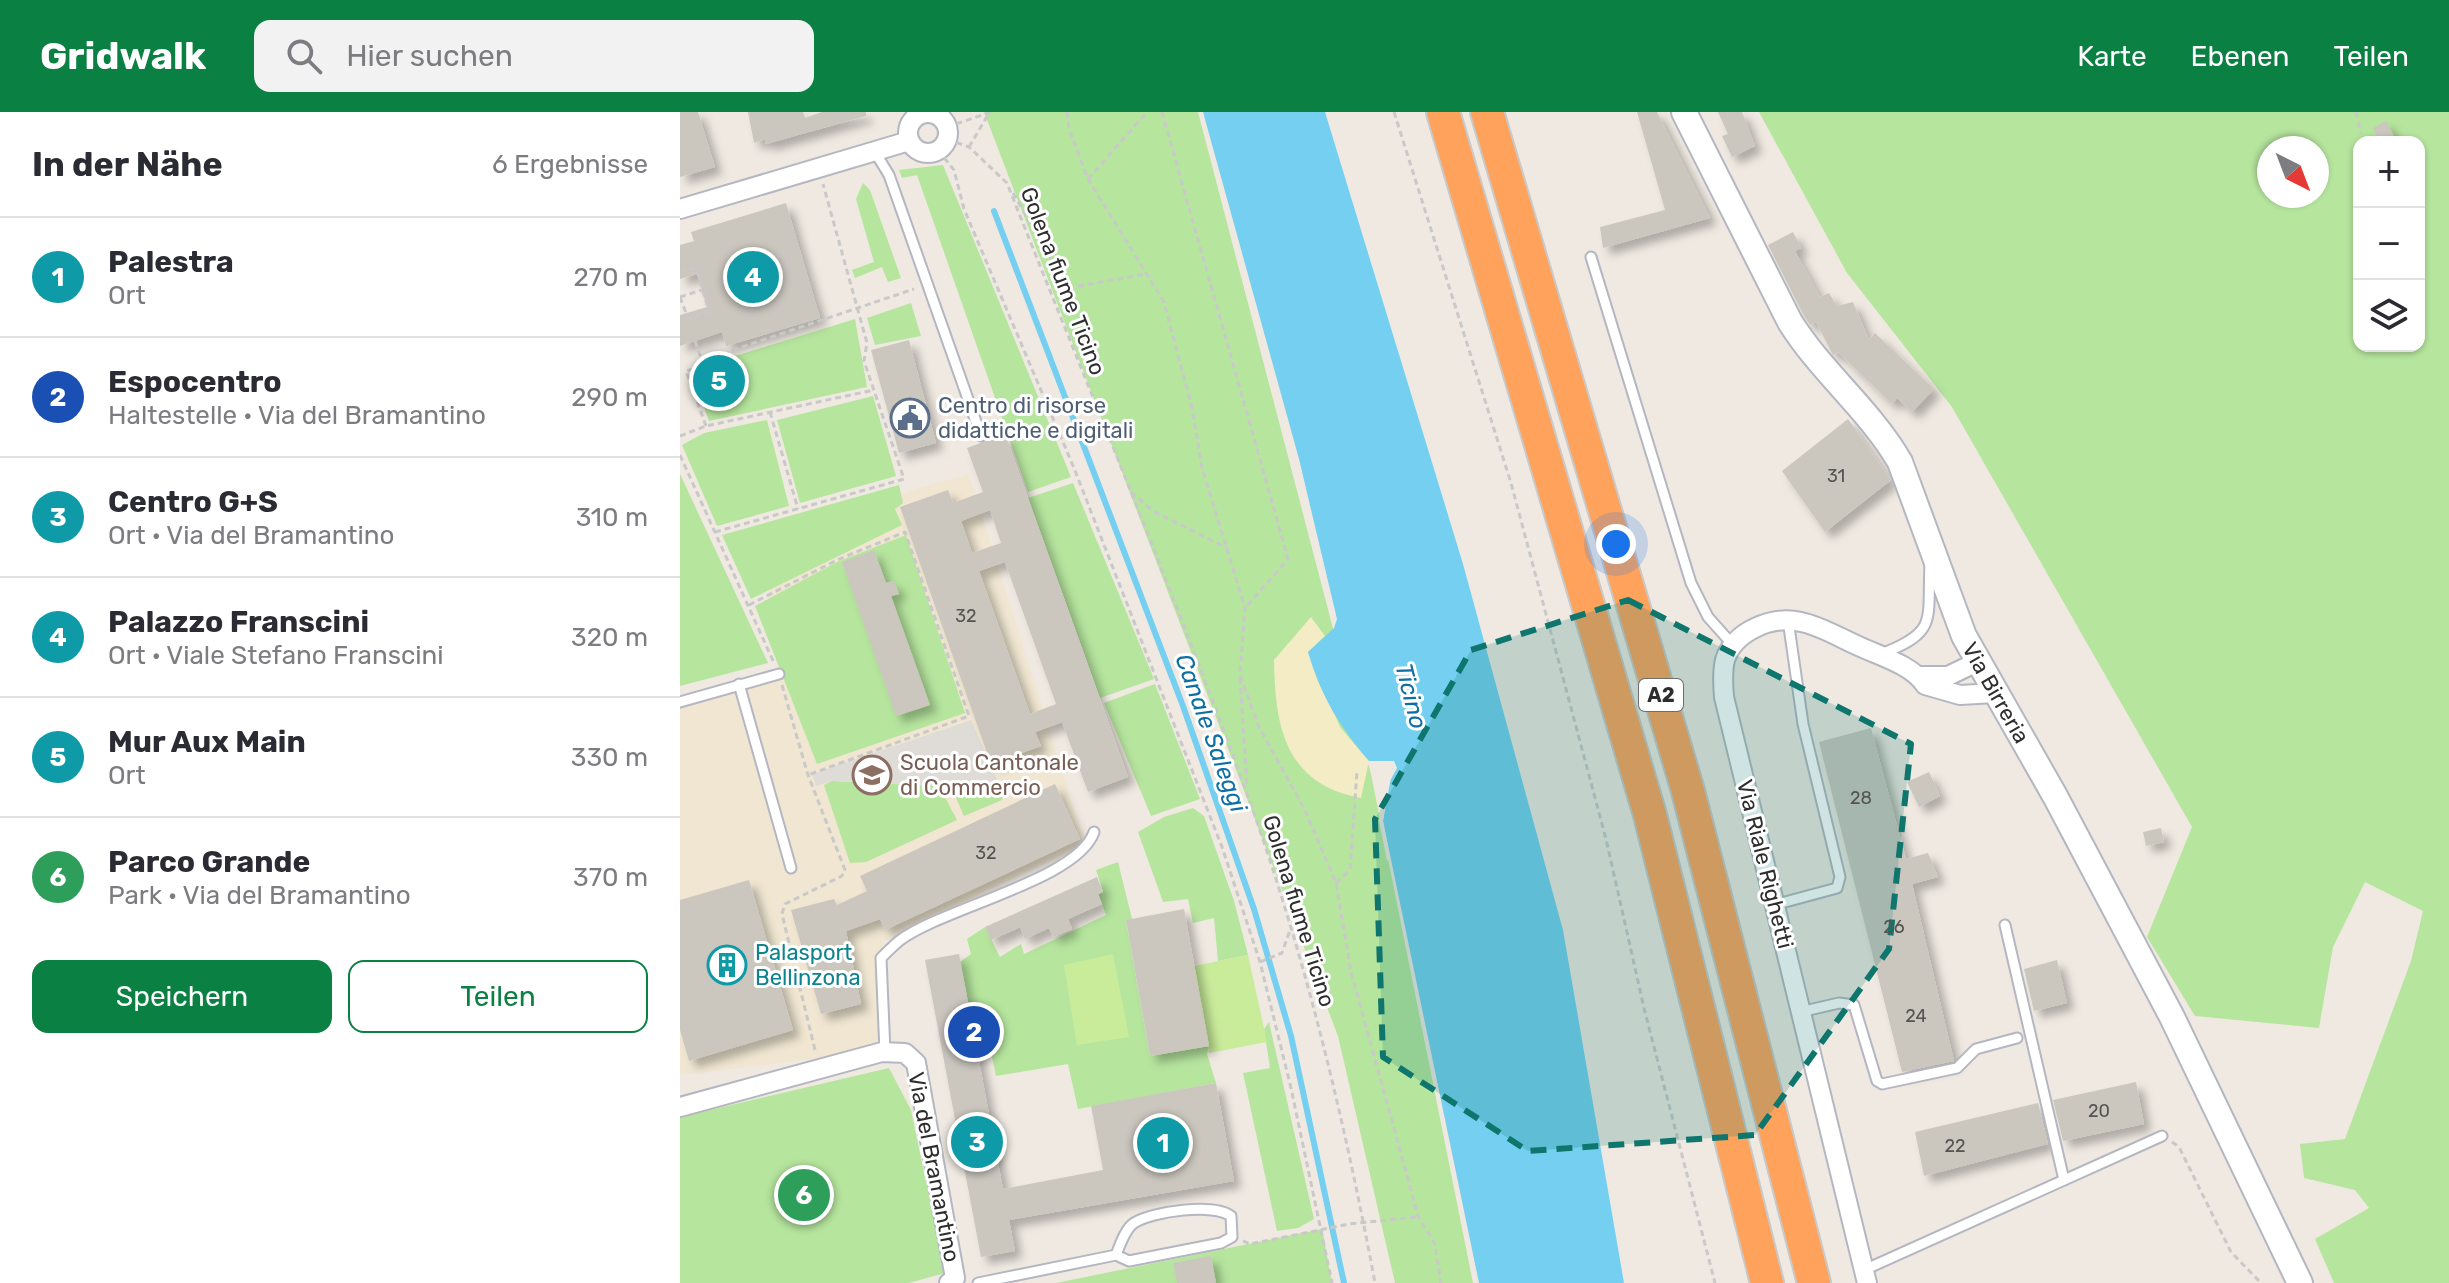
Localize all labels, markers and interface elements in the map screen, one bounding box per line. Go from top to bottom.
search box [254,20,814,92]
text: Gridwalk [40,33,206,79]
icon: search [282,34,326,78]
text: Hier suchen [346,38,513,74]
text: Karte [2077,40,2147,73]
text: Ebenen [2191,40,2290,73]
text: Teilen [2334,40,2409,73]
north arrow [2257,136,2329,208]
map controls [2353,136,2425,352]
button: + [2353,136,2425,208]
text: In der Nähe [32,144,223,185]
text: 6 Ergebnisse [492,149,648,180]
street label: Golena fiume Ticino [1015,183,1111,379]
button: − [2353,208,2425,280]
text: Palestra [108,244,234,280]
pin: 4 [727,247,779,307]
text: 1 [52,262,64,293]
text: 270 m [573,262,648,293]
text: Ort [108,280,146,311]
button: layers [2353,280,2425,352]
pin: 5 [693,351,745,411]
text: Espocentro [108,364,282,400]
text: 2 [50,382,66,413]
text: 290 m [571,382,648,413]
place label: Centro di risorse didattiche e digitali [938,392,1133,444]
public building icon: Centro di risorse didattiche e digitali [889,397,931,439]
text: Haltestelle · Via del Bramantino [108,400,486,431]
house number: 31 [1827,465,1845,487]
text: Centro G+S [108,484,278,520]
text: 3 [49,502,67,533]
text: 310 m [576,502,648,533]
text: Ort · Via del Bramantino [108,520,395,551]
your location [1596,524,1636,564]
text: Palazzo Franscini [108,604,369,640]
house number: 32 [955,605,977,627]
text: 4 [49,622,67,653]
text: 320 m [571,622,648,653]
street label: Via Birreria [1957,637,2036,748]
text: Ort · Viale Stefano Franscini [108,640,444,671]
water label: Canale Saleggi [1169,650,1253,817]
water label: Ticino [1389,660,1433,732]
road number: A2 [1639,679,1683,711]
text: Mur Aux Main [108,724,306,760]
text: 5 [50,742,66,773]
text: 330 m [571,742,648,773]
place label: Scuola Cantonale di Commercio [900,749,1079,801]
school or university icon: Scuola Cantonale di Commercio [851,754,893,796]
text: Ort [108,760,146,791]
street label: Via Riale Righetti [1731,777,1799,951]
house number: 28 [1850,787,1872,809]
street label: Golena fiume Ticino [1257,812,1341,1010]
house number: 32 [975,842,997,864]
text: Parco Grande [108,844,310,880]
text: 6 [50,862,66,893]
text: 370 m [573,862,648,893]
text: Park · Via del Bramantino [108,880,411,911]
house number: 26 [1883,916,1905,938]
place label: Palasport Bellinzona [755,939,861,991]
building icon: Palasport Bellinzona [706,944,748,986]
button: Speichern [32,960,332,1033]
button: Teilen [348,960,648,1033]
pin: 2 [948,1002,1000,1062]
house number: 24 [1905,1005,1927,1027]
street label: Via del Bramantino [902,1070,966,1264]
house number: 20 [2088,1100,2110,1122]
pin: 3 [951,1112,1003,1172]
pin: 1 [1137,1113,1189,1173]
house number: 22 [1944,1135,1966,1157]
pin: 6 [778,1165,830,1225]

